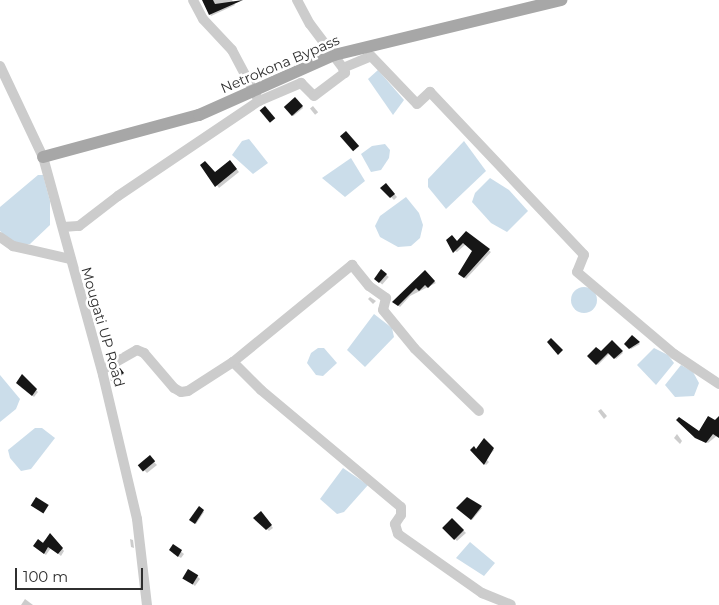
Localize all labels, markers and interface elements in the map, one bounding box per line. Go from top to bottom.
street label: Netrokona Bypass [218,31,342,97]
street label: Mougati UP Road [78,265,128,389]
scale bar [18,558,145,590]
text: 100 m [23,567,68,586]

